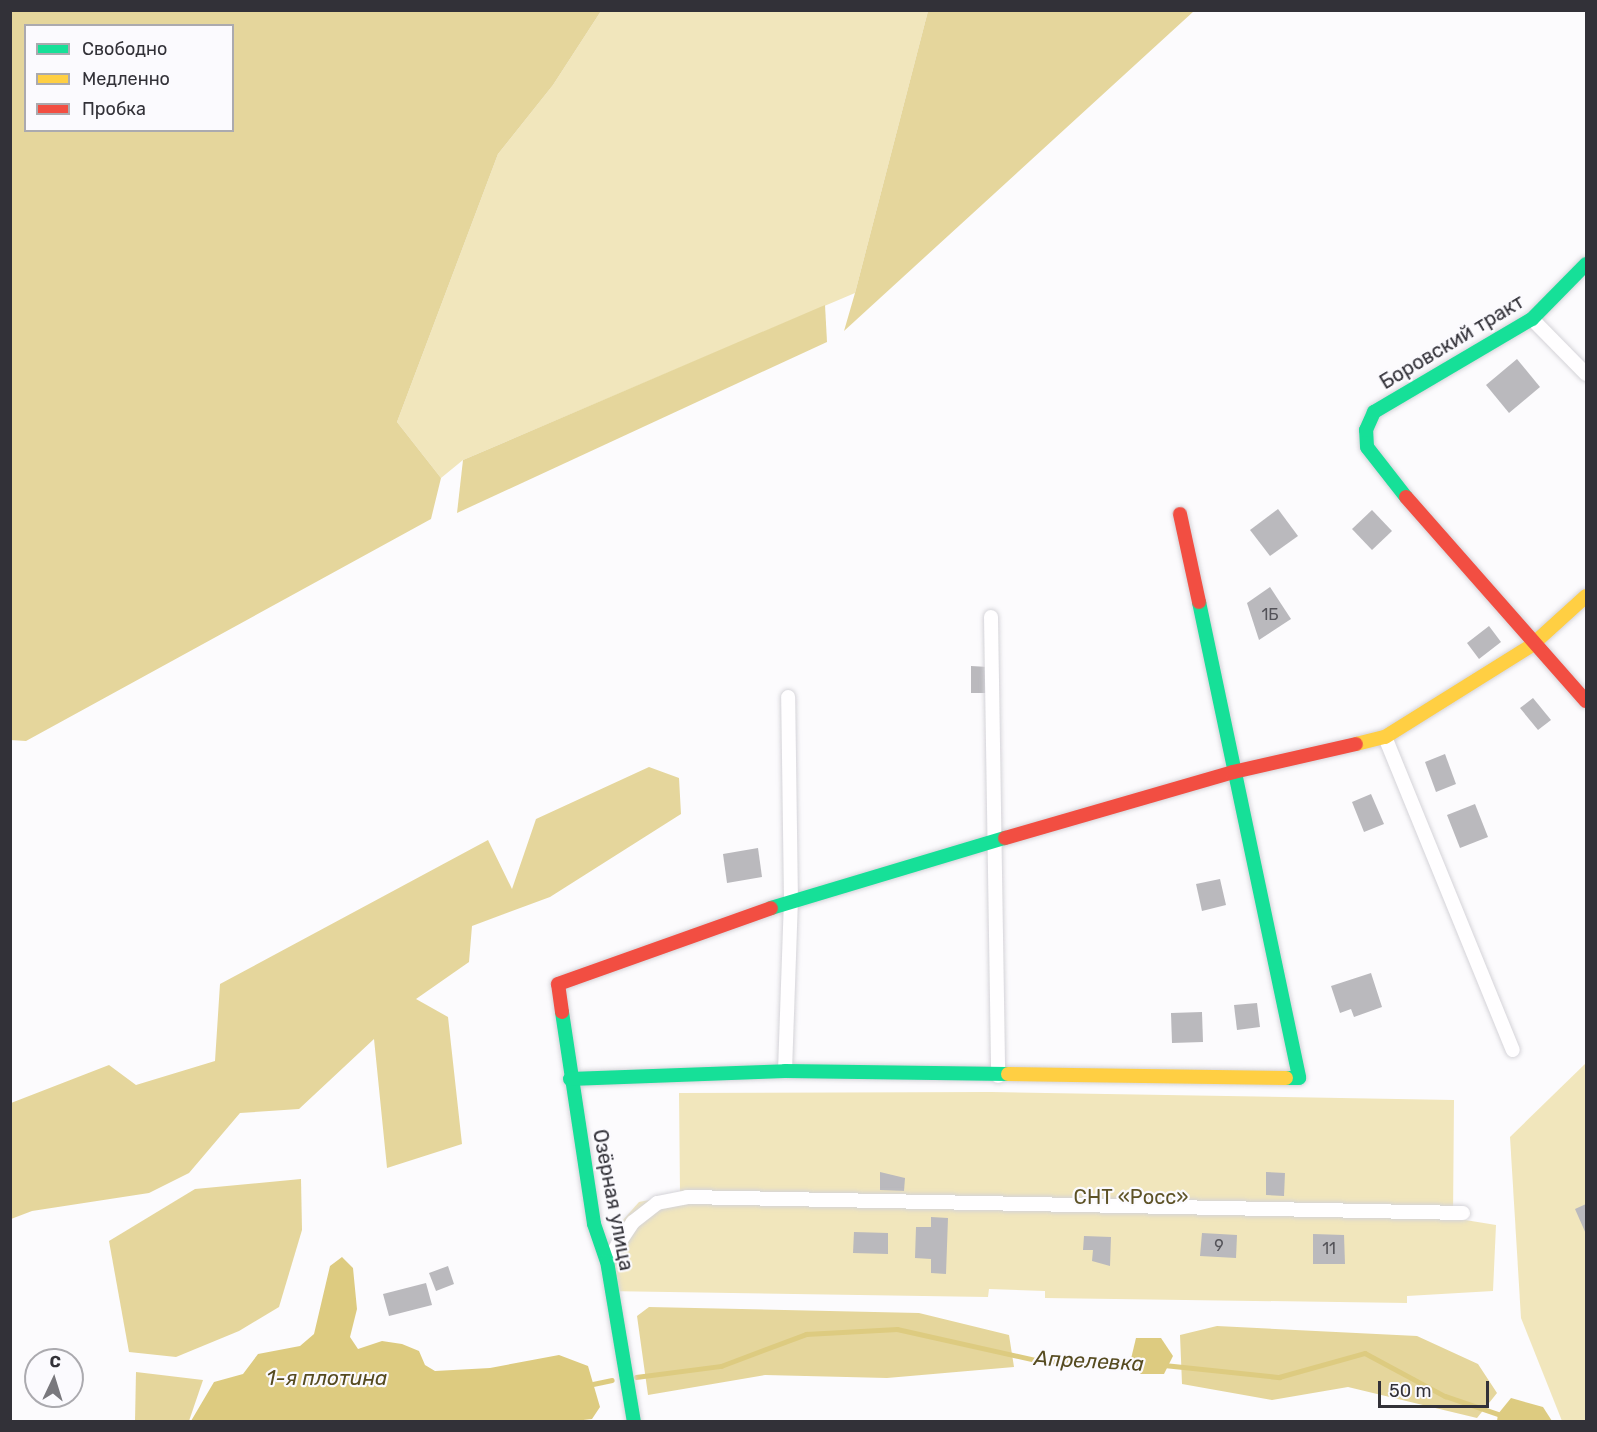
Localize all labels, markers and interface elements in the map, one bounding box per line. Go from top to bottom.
legend [24,24,234,132]
text: Свободно [82,38,167,60]
text: Медленно [82,68,170,90]
text: Пробка [82,98,146,120]
street label: Боровский тракт [1375,289,1529,395]
house number: 1Б [1261,605,1279,625]
street label: Озёрная улица [588,1127,638,1273]
park label: СНТ «Росс» [1074,1185,1188,1209]
house number: 9 [1214,1236,1224,1256]
house number: 11 [1322,1239,1336,1259]
water label: Апрелевка [1033,1346,1145,1376]
north arrow [24,1348,84,1408]
text: С [49,1352,61,1371]
water label: 1-я плотина [267,1365,387,1391]
scale bar [1381,1369,1492,1407]
text: 50 m [1389,1380,1432,1402]

